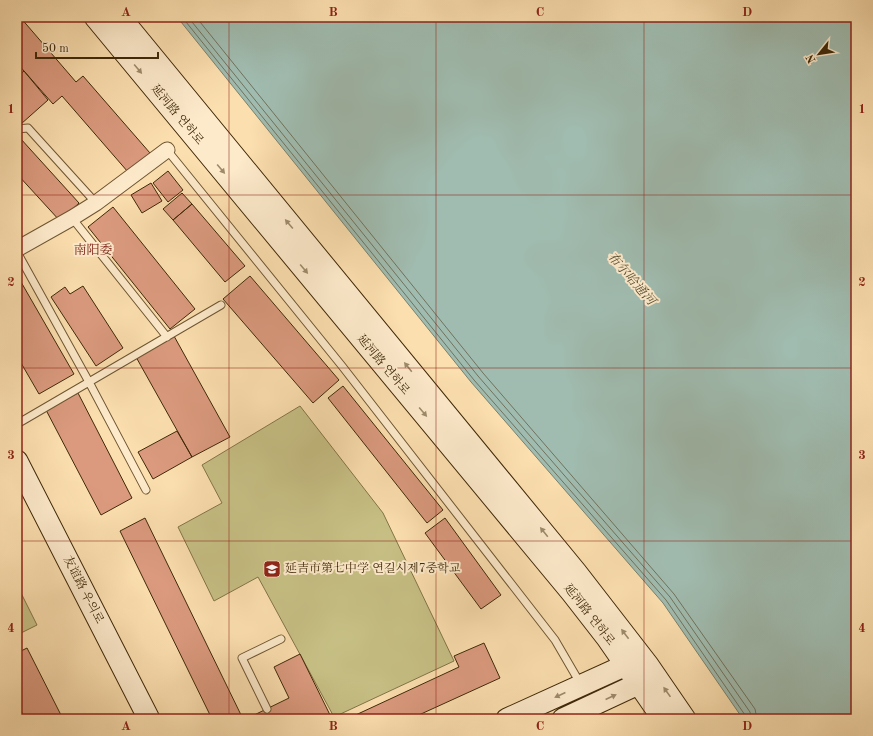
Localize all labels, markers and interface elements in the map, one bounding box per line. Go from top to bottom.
text: A [121,6,131,19]
text: B [328,6,338,19]
text: C [536,6,544,19]
text: D [742,6,752,19]
scale bar [36,34,158,60]
north arrow [799,34,839,74]
text: 50 m [42,42,69,55]
text: N [804,51,819,65]
one-way arrow [134,63,143,74]
street label: 延河路 연하로 [149,81,207,148]
text: 1 [7,103,15,116]
text: 1 [858,103,866,116]
one-way arrow [217,163,226,174]
one-way arrow [284,219,293,229]
district label: 南阳委 [73,243,113,257]
water label: 布尔哈通河 [605,250,659,309]
one-way arrow [299,264,308,274]
text: 2 [7,276,15,289]
text: 2 [858,276,866,289]
street label: 延河路 연하로 [355,331,413,398]
one-way arrow [403,362,412,372]
one-way arrow [418,407,427,418]
text: 3 [7,449,15,462]
text: 3 [858,449,866,462]
one-way arrow [539,527,548,538]
street label: 友谊路 우의로 [61,553,107,626]
school or university icon: 延吉市第七中学 연길시제7중학교 [262,559,282,579]
place label: 延吉市第七中学 연길시제7중학교 [285,561,461,575]
street label: 延河路 연하로 [561,581,618,648]
text: 4 [7,622,15,635]
text: 4 [858,622,866,635]
one-way arrow [621,628,629,639]
one-way arrow [663,686,671,697]
one-way arrow [554,692,565,698]
one-way arrow [606,693,618,699]
text: A [121,720,131,733]
text: B [328,720,338,733]
text: C [536,720,544,733]
text: D [742,720,752,733]

